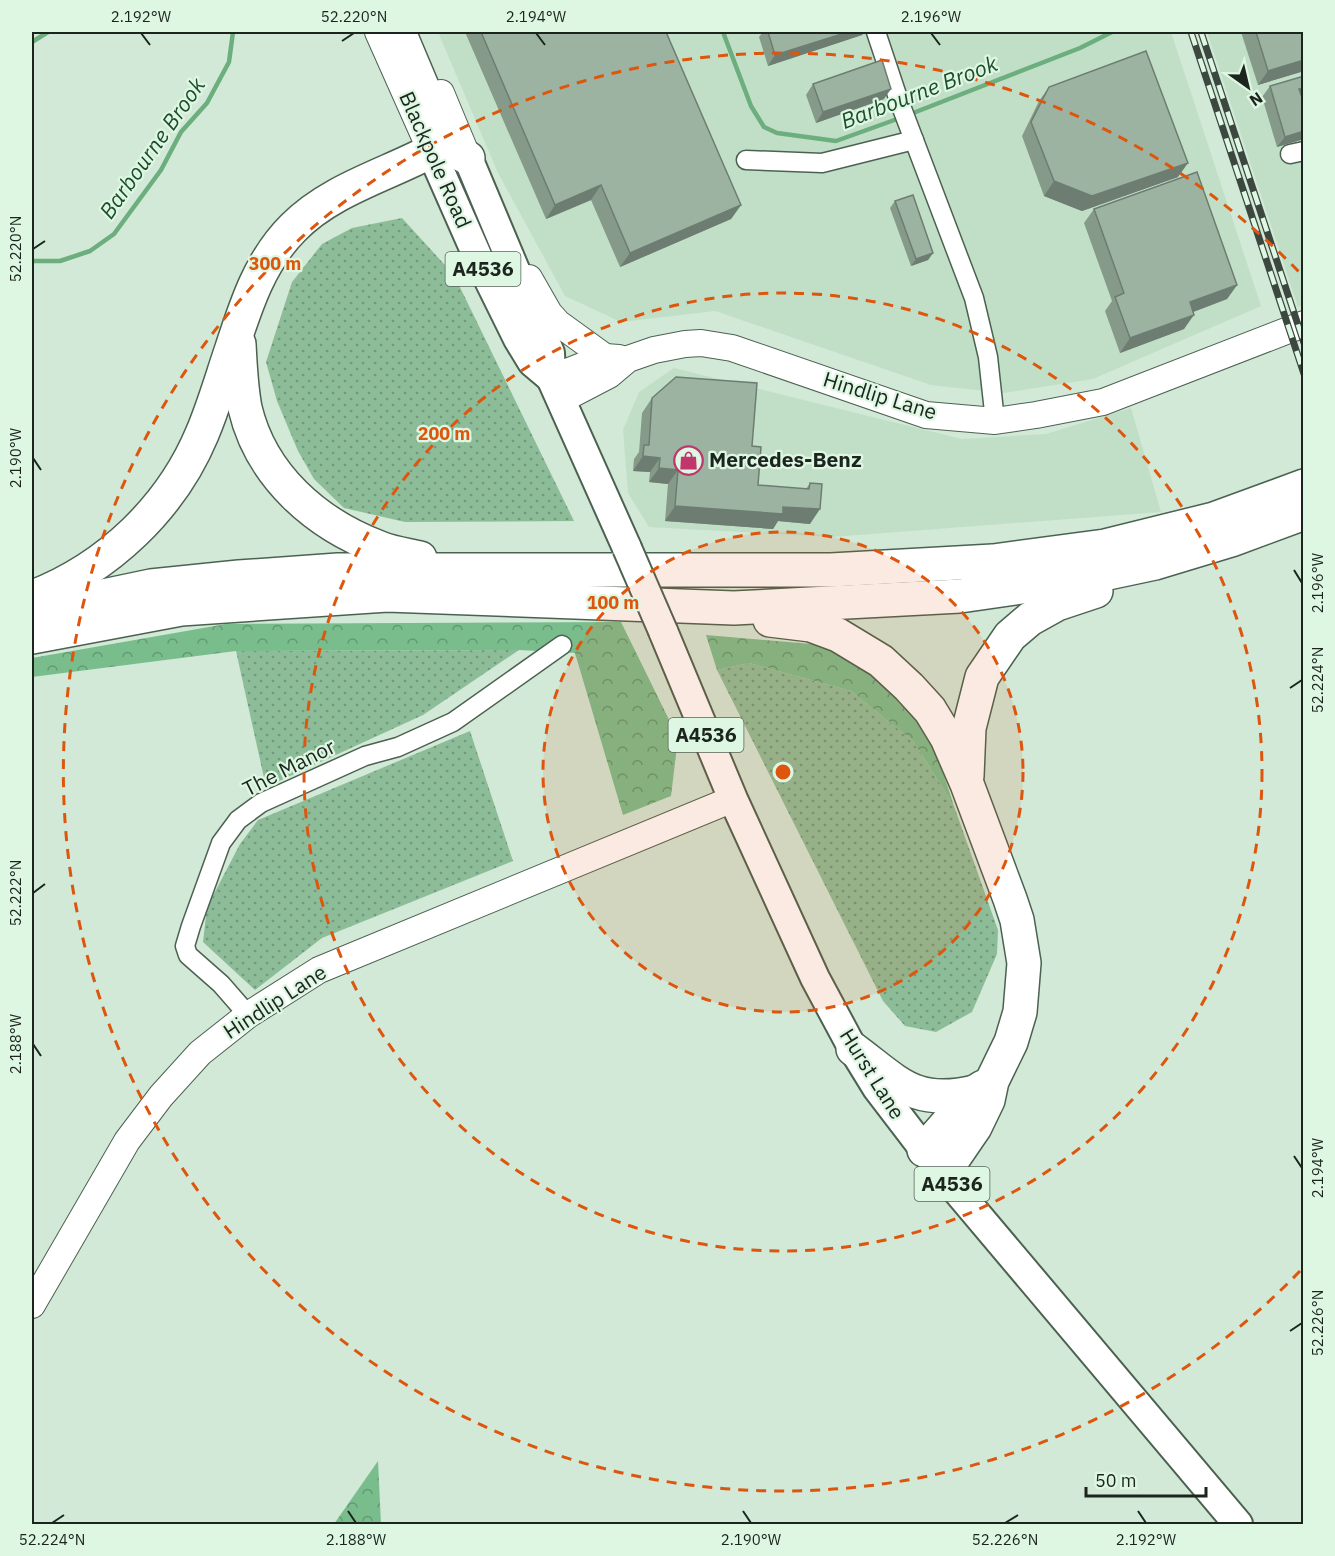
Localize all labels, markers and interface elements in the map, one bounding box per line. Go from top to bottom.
text: 2.192°W [111,7,172,26]
text: 52.220°N [321,7,387,26]
text: 2.194°W [506,7,567,26]
text: 2.196°W [901,7,962,26]
water label: Barbourne Brook [836,48,1002,135]
north arrow [1218,57,1278,117]
water label: Barbourne Brook [92,71,211,224]
street label: Blackpole Road [393,87,479,232]
text: N [1246,88,1267,111]
text: 52.220°N [6,216,25,282]
text: 300 m [249,252,301,275]
road number: A4536 [446,252,520,286]
street label: Hindlip Lane [820,364,941,426]
text: 200 m [418,422,470,445]
text: 2.190°W [6,427,25,488]
shop icon: Mercedes-Benz [672,444,704,476]
place label: Mercedes-Benz [709,445,862,473]
text: 2.196°W [1308,552,1327,613]
text: 100 m [587,591,639,614]
text: 52.224°N [1308,647,1327,713]
road number: A4536 [668,718,744,752]
street label: The Manor [238,732,340,802]
centre of rings [773,762,793,782]
text: 52.222°N [6,860,25,926]
street label: Hindlip Lane [218,957,331,1045]
text: 2.188°W [6,1013,25,1074]
street label: Hurst Lane [834,1023,912,1124]
text: 2.194°W [1308,1137,1327,1198]
road number: A4536 [914,1167,990,1201]
text: 52.226°N [1308,1290,1327,1356]
scale bar [1086,1460,1206,1498]
text: 50 m [1095,1469,1137,1492]
text: 52.224°N [19,1530,85,1549]
text: 2.188°W [326,1530,387,1549]
text: 2.190°W [721,1530,782,1549]
text: 52.226°N [972,1530,1038,1549]
text: 2.192°W [1116,1530,1177,1549]

